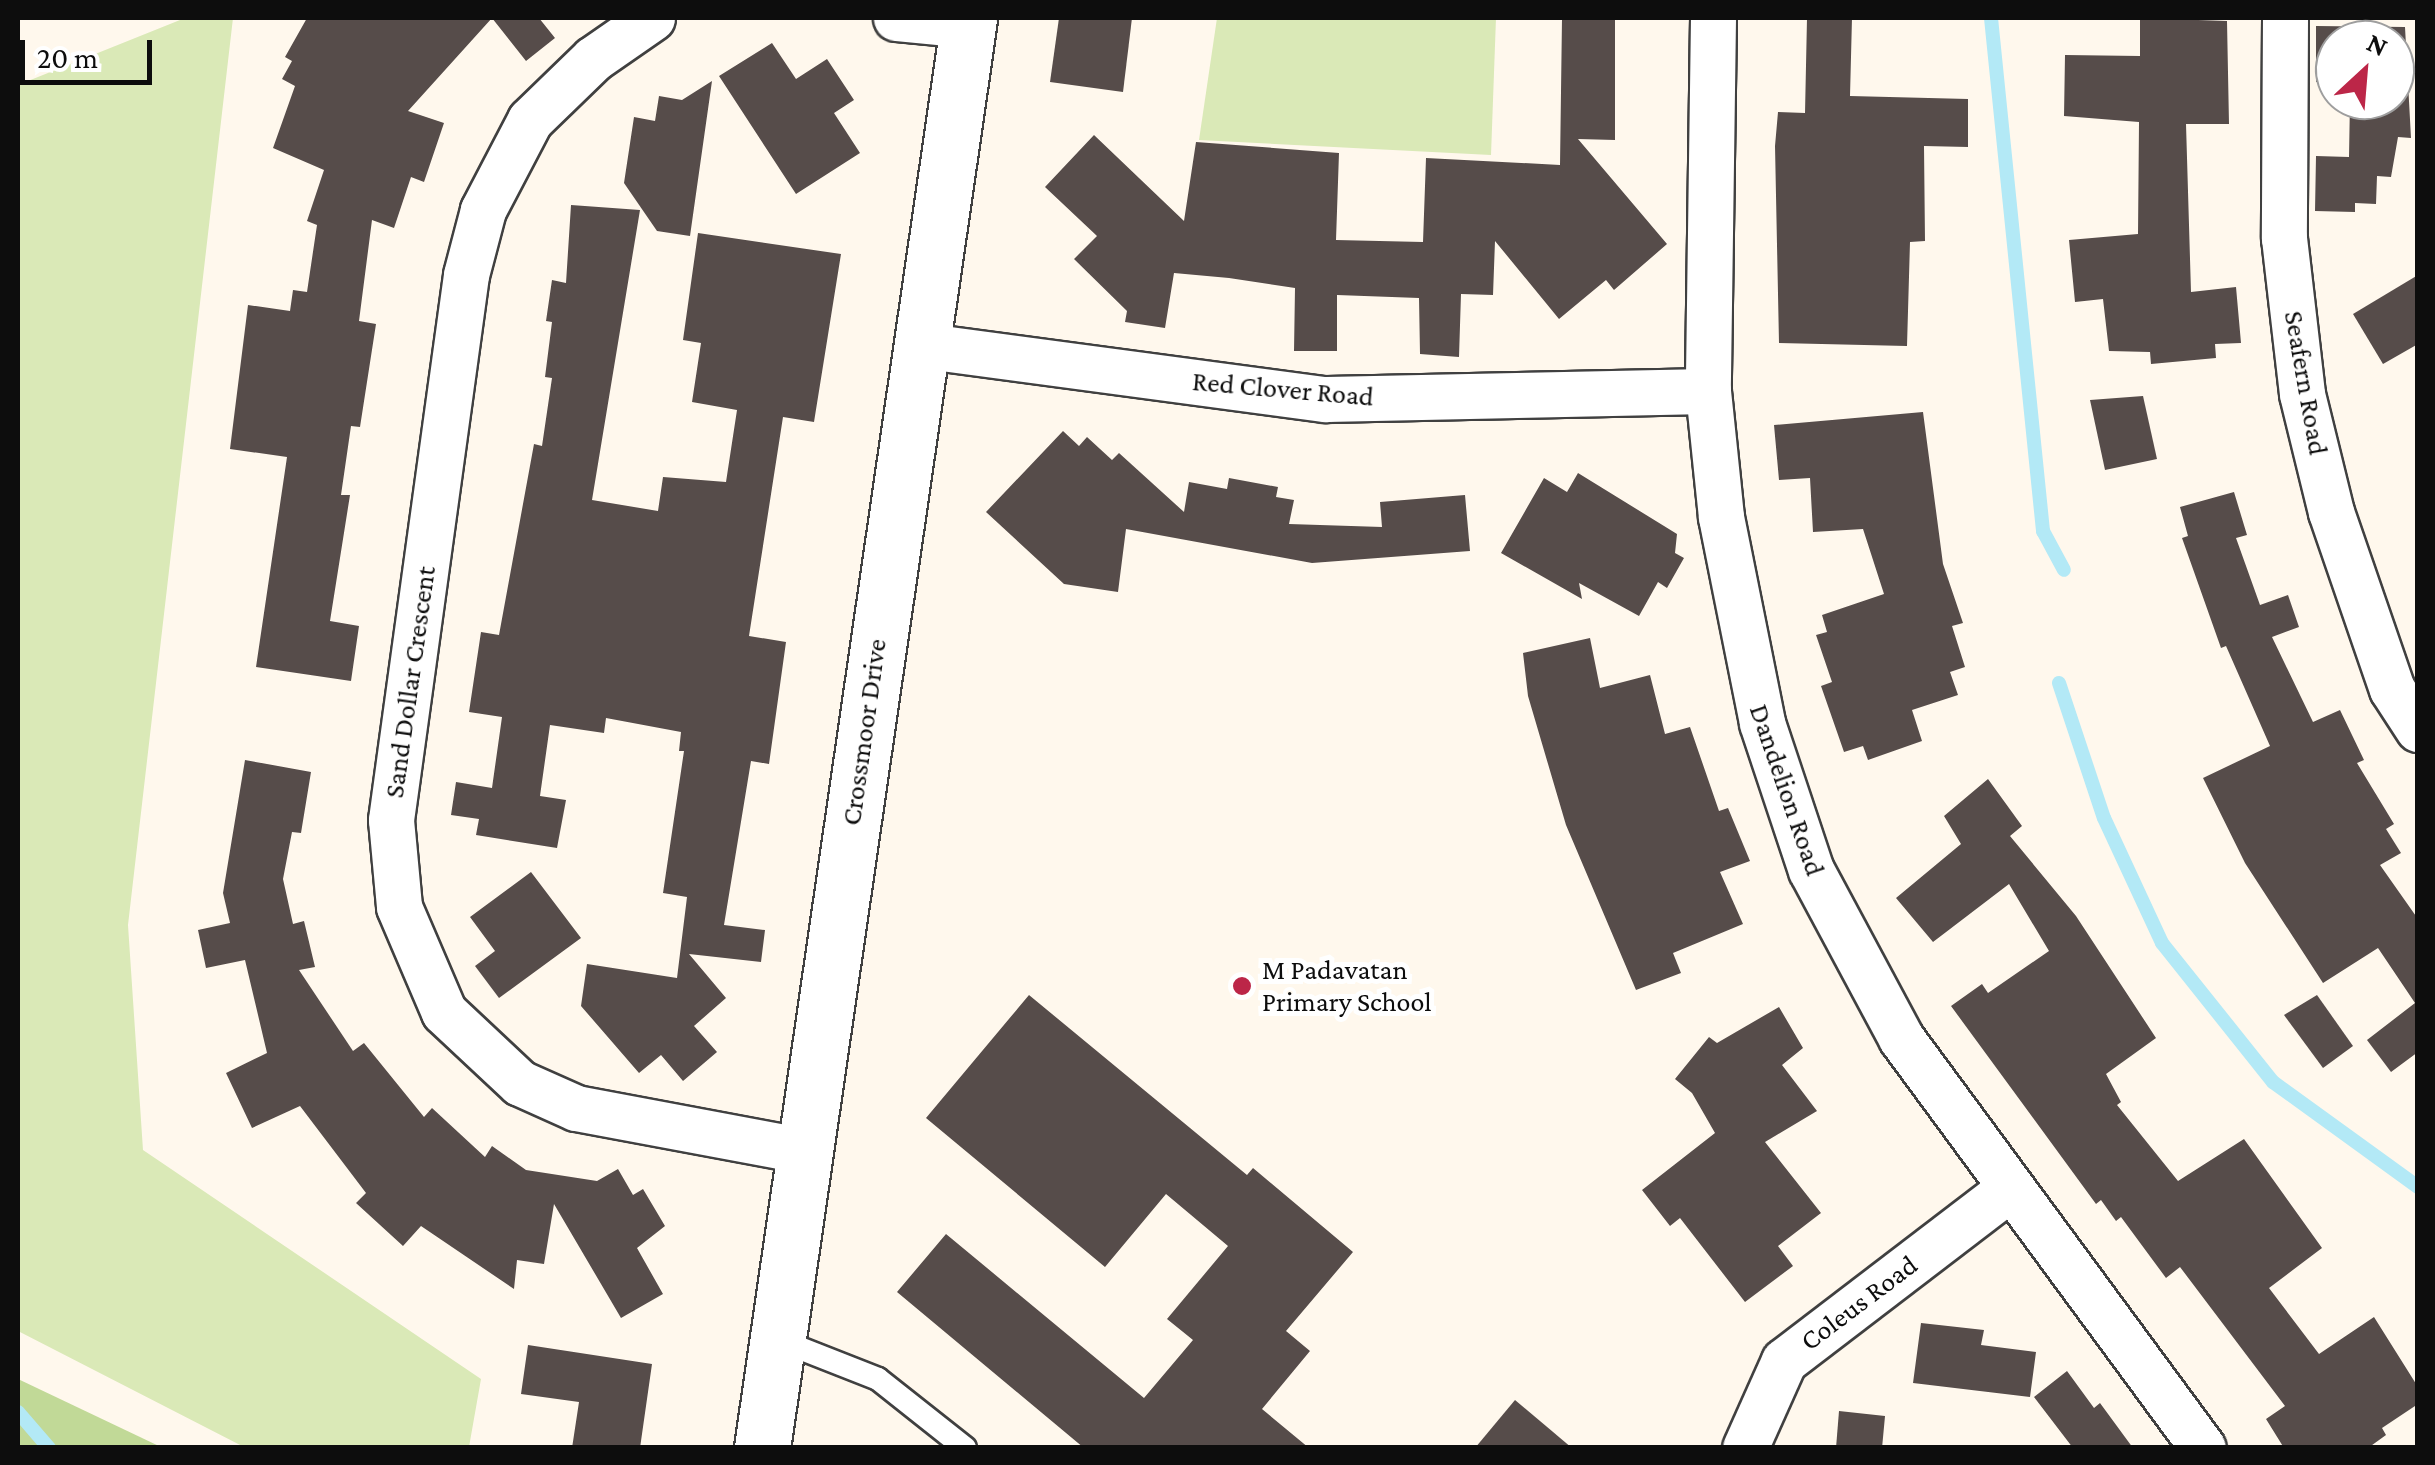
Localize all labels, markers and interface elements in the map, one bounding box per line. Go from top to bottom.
scale bar [25,20,158,82]
north arrow [2315,20,2415,120]
text: N [2362,26,2393,63]
text: 20 m [37,41,98,74]
street label: Seafern Road [2277,308,2335,458]
street label: Red Clover Road [1191,364,1375,414]
street label: Sand Dollar Crescent [377,564,443,800]
street label: Crossmoor Drive [834,637,894,827]
street label: Dandelion Road [1742,700,1832,880]
place label: M Padavatan Primary School [1262,953,1432,1019]
marker: M Padavatan Primary School [1231,975,1253,997]
street label: Coleus Road [1794,1248,1924,1358]

